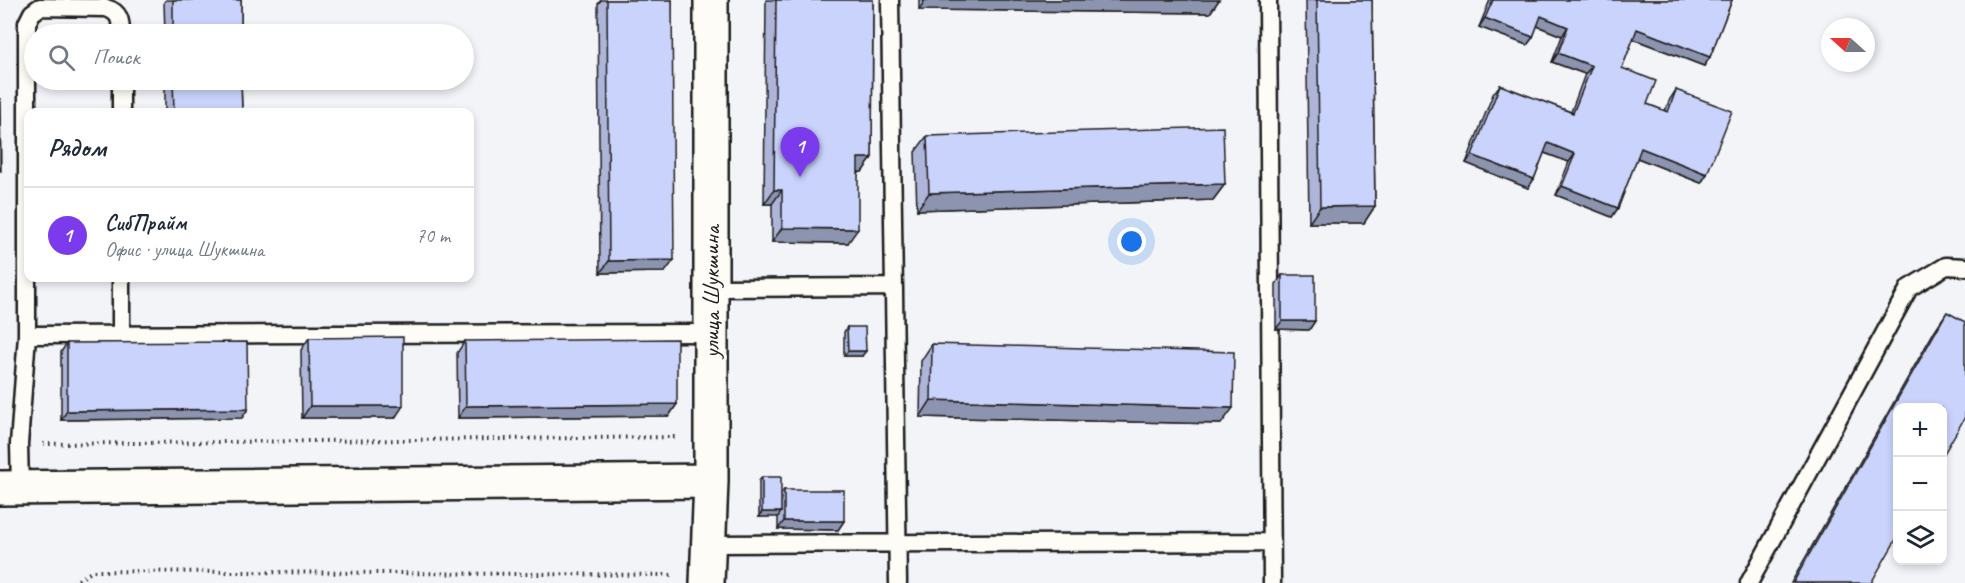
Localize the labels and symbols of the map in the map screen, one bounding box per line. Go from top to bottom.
north arrow [1821,18,1875,72]
pin: 1 [780,128,820,177]
street label: улица Шукшина [696,224,726,360]
your location [1117,227,1146,256]

